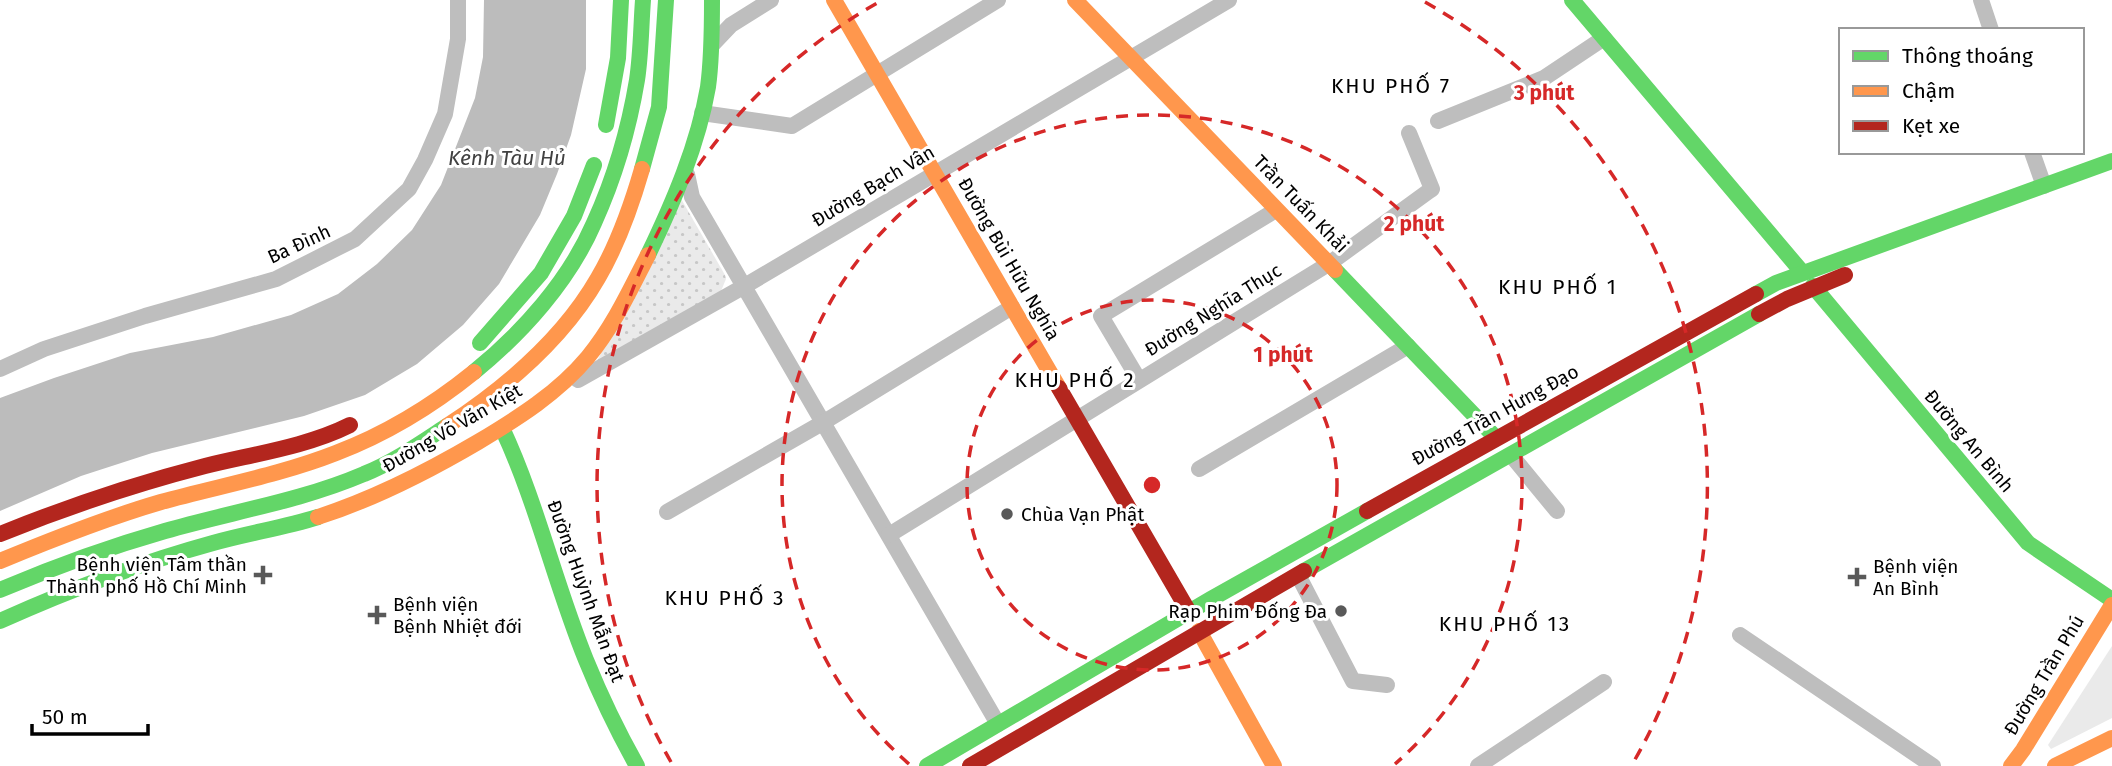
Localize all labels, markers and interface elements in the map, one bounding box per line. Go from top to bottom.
legend [1839,28,2084,154]
text: Thông thoáng [1902,43,2033,69]
district label: KHU PHỐ 7 [1331,71,1451,99]
text: Chậm [1902,78,1955,104]
text: 3 phút [1513,80,1575,106]
text: Kẹt xe [1902,113,1960,139]
street label: Đường Bạch Vân [807,140,939,232]
water label: Kênh Tàu Hủ [448,145,566,171]
street label: Trần Tuấn Khải [1249,150,1353,258]
street label: Đường Bùi Hữu Nghĩa [953,174,1065,344]
text: 2 phút [1384,211,1445,237]
street label: Ba Đình [264,219,334,269]
street label: Đường Nghĩa Thục [1140,259,1286,361]
district label: KHU PHỐ 1 [1498,272,1618,300]
text: 1 phút [1253,342,1314,368]
street label: Đường Trần Hưng Đạo [1407,360,1583,470]
district label: KHU PHỐ 2 [1014,365,1136,393]
street label: Đường Võ Văn Kiệt [378,379,526,477]
street label: Đường An Bình [1919,385,2019,497]
centre of rings [1140,473,1164,497]
street label: Đường Huỳnh Mẫn Đạt [542,497,630,685]
place label: Chùa Vạn Phật [1021,503,1144,526]
marker: Chùa Vạn Phật [999,506,1015,522]
place label: Bệnh viện Tâm thần Thành phố Hồ Chí Minh [46,553,247,598]
place label: Bệnh viện An Bình [1873,555,1958,600]
marker: Bệnh viện Tâm thần Thành phố Hồ Chí Minh [253,565,273,585]
marker: Bệnh viện An Bình [1847,567,1867,587]
district label: KHU PHỐ 3 [664,583,786,611]
place label: Bệnh viện Bệnh Nhiệt đới [393,593,522,638]
place label: Rạp Phim Đống Đa [1168,600,1327,623]
marker: Rạp Phim Đống Đa [1333,603,1349,619]
marker: Bệnh viện Bệnh Nhiệt đới [367,605,387,625]
district label: KHU PHỐ 13 [1439,609,1571,637]
street label: Đường Trần Phú [1999,611,2089,739]
scale bar [32,692,147,736]
text: 50 m [42,704,88,730]

